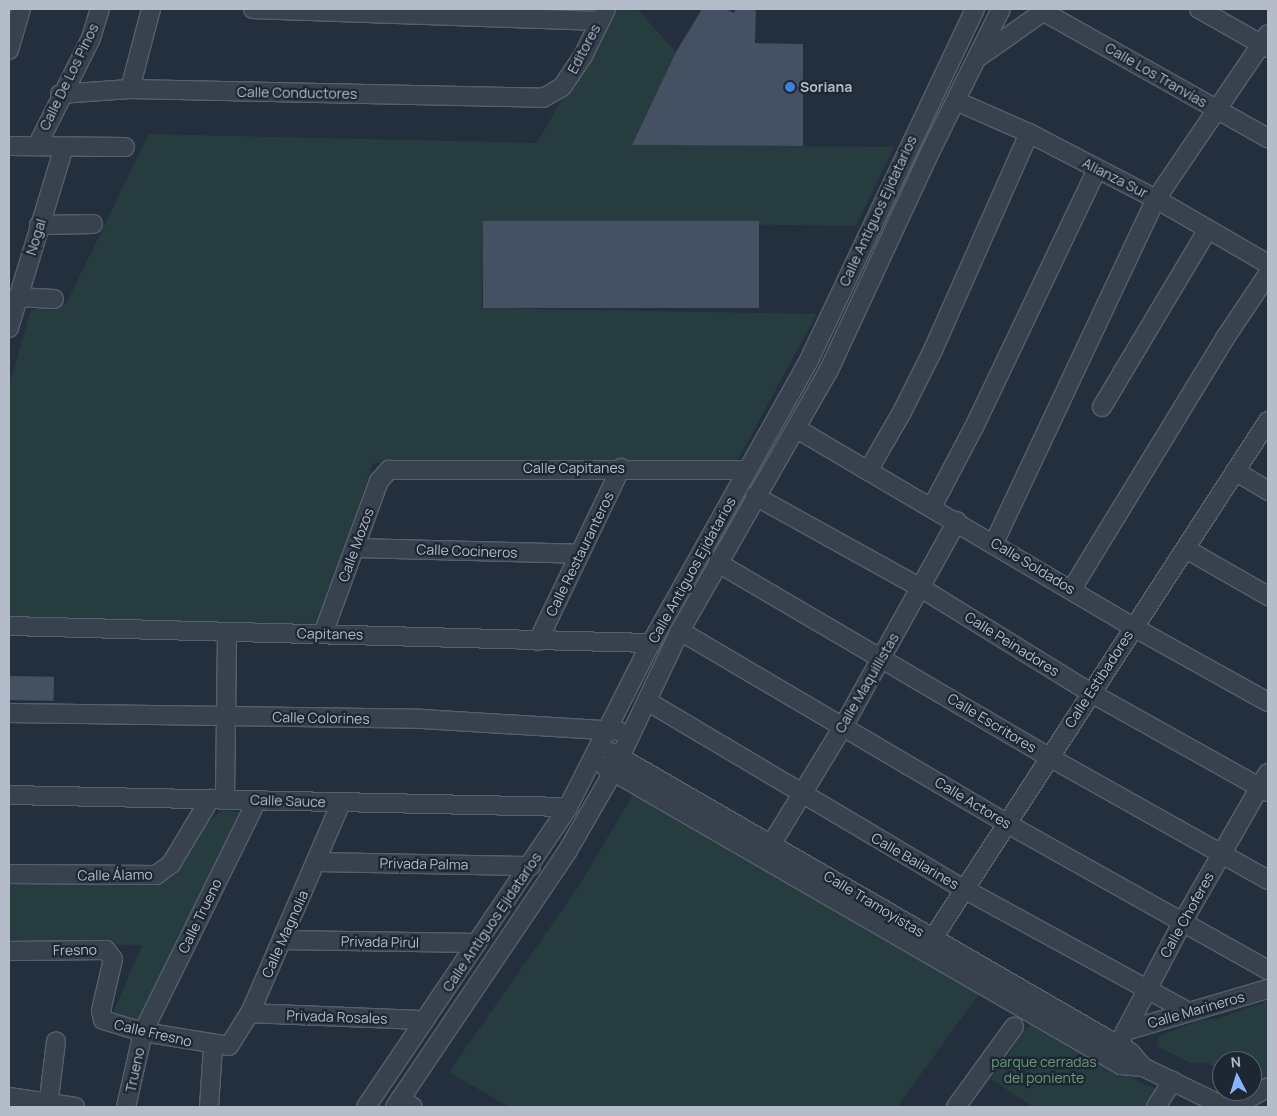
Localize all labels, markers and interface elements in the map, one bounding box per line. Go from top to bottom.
street label: Calle De Los Pinos [36,21,102,133]
street label: Editores [564,21,604,77]
street label: Calle Los Tranvías [1102,39,1210,111]
place label: Soriana [800,79,852,95]
marker: Soriana [784,81,796,93]
street label: Calle Conductores [237,84,357,102]
street label: Calle Antiguos Ejidatarios [836,133,920,289]
street label: Alianza Sur [1080,154,1150,202]
street label: Nogal [23,217,49,257]
street label: Calle Capitanes [523,460,625,476]
street label: Calle Restauranteros [543,489,617,619]
street label: Calle Antiguos Ejidatarios [645,494,739,646]
street label: Calle Mozos [335,506,377,584]
street label: Calle Soldados [988,534,1078,598]
street label: Calle Cocineros [416,541,518,561]
street label: Calle Peinadores [962,608,1062,680]
street label: Capitanes [297,625,363,643]
street label: Calle Estibadores [1061,627,1137,731]
street label: Calle Maquillistas [832,630,902,736]
street label: Calle Escritores [944,690,1040,756]
street label: Calle Colorines [272,709,370,727]
street label: Calle Actores [932,774,1014,832]
street label: Calle Sauce [250,791,326,811]
street label: Calle Bailarines [868,829,962,893]
street label: Calle Antiguos Ejidatarios [439,849,545,995]
street label: Privada Palma [379,855,469,873]
street label: Calle Álamo [77,866,153,884]
street label: Calle Tramoyistas [821,867,927,941]
street label: Calle Choferes [1157,869,1217,961]
street label: Calle Trueno [175,876,225,956]
street label: Calle Magnolia [258,888,312,980]
street label: Privada Pirúl [341,933,419,951]
street label: Fresno [53,941,97,959]
street label: Calle Marineros [1146,988,1246,1032]
street label: Privada Rosales [286,1007,388,1027]
street label: Calle Fresno [112,1016,194,1050]
street label: Trueno [122,1046,148,1094]
north arrow [1212,1051,1262,1101]
text: N [1230,1052,1242,1071]
park label: parque cerradas del poniente [991,1054,1097,1086]

